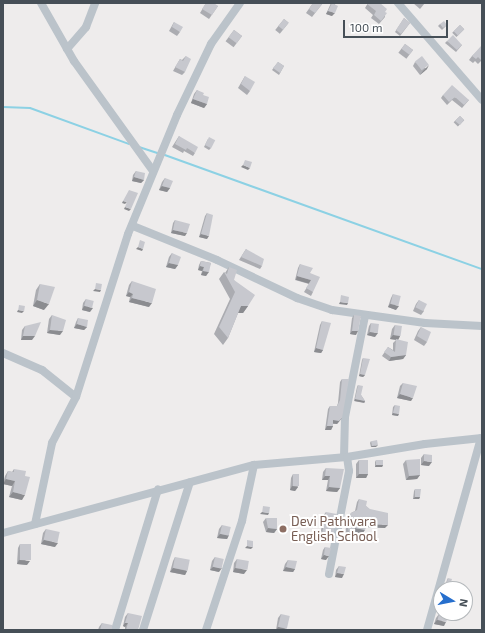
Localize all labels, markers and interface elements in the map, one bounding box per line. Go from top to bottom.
scale bar [345,12,450,38]
text: 100 m [350,20,382,34]
place label: Devi Pathivara English School [291,514,377,545]
marker: Devi Pathivara English School [278,524,288,534]
north arrow [433,581,473,621]
text: N [457,598,471,608]

